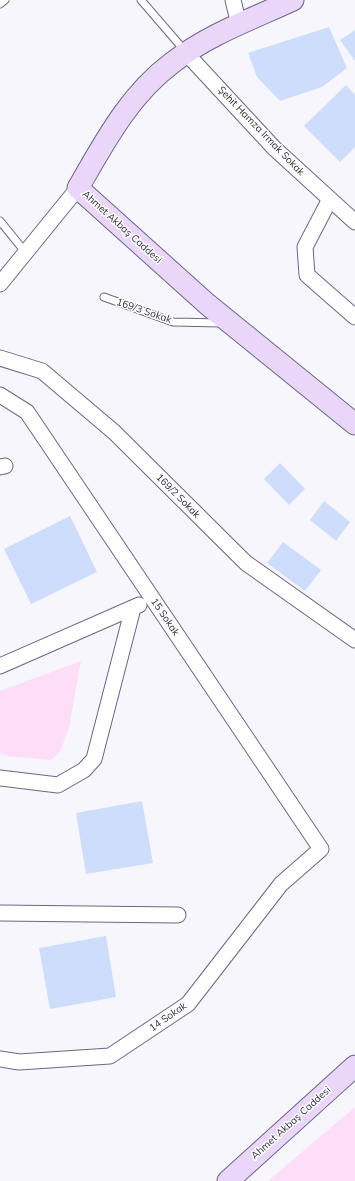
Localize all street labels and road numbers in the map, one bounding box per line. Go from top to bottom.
street label: Şehit Hamza Irmak Sokak [215,84,307,178]
street label: Ahmet Akbaş Caddesi [80,188,164,266]
street label: 169/3 Sokak [115,296,173,326]
street label: 169/2 Sokak [153,471,203,521]
street label: 15 Sokak [148,596,182,638]
street label: 14 Sokak [147,1000,189,1034]
street label: Ahmet Akbaş Caddesi [249,1084,333,1162]

